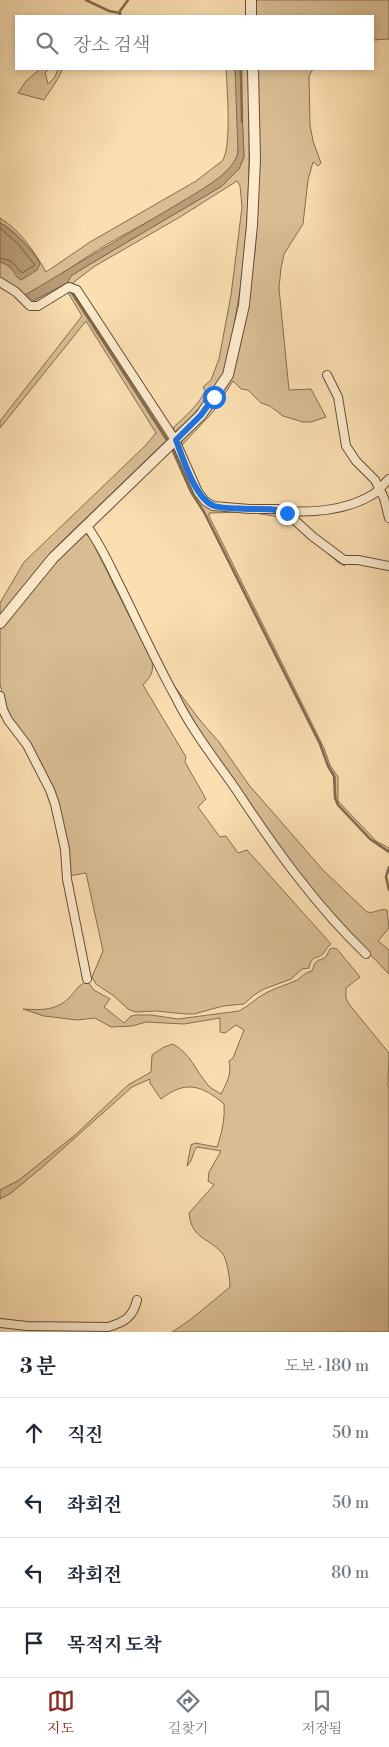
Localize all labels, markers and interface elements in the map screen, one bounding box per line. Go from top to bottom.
search box [15,15,374,70]
icon: search [33,29,61,57]
text: 장소 검색 [73,33,150,57]
route start [203,386,226,409]
route end [276,502,299,525]
text: 3 분 [20,1354,56,1380]
text: 도보 · 180 m [285,1356,369,1376]
icon: ahead [20,1419,48,1447]
text: 직진 [67,1423,104,1447]
text: 50 m [332,1423,369,1443]
icon: left [20,1489,48,1517]
text: 좌회전 [67,1493,122,1517]
text: 50 m [332,1493,369,1513]
icon: left [20,1559,48,1587]
text: 좌회전 [67,1563,122,1587]
text: 80 m [331,1563,369,1583]
icon: arrive [20,1629,48,1657]
text: 목적지 도착 [67,1633,162,1657]
tab: 지도 [47,1687,75,1738]
tab: 길찾기 [168,1687,209,1738]
tab: 저장됨 [302,1687,342,1738]

